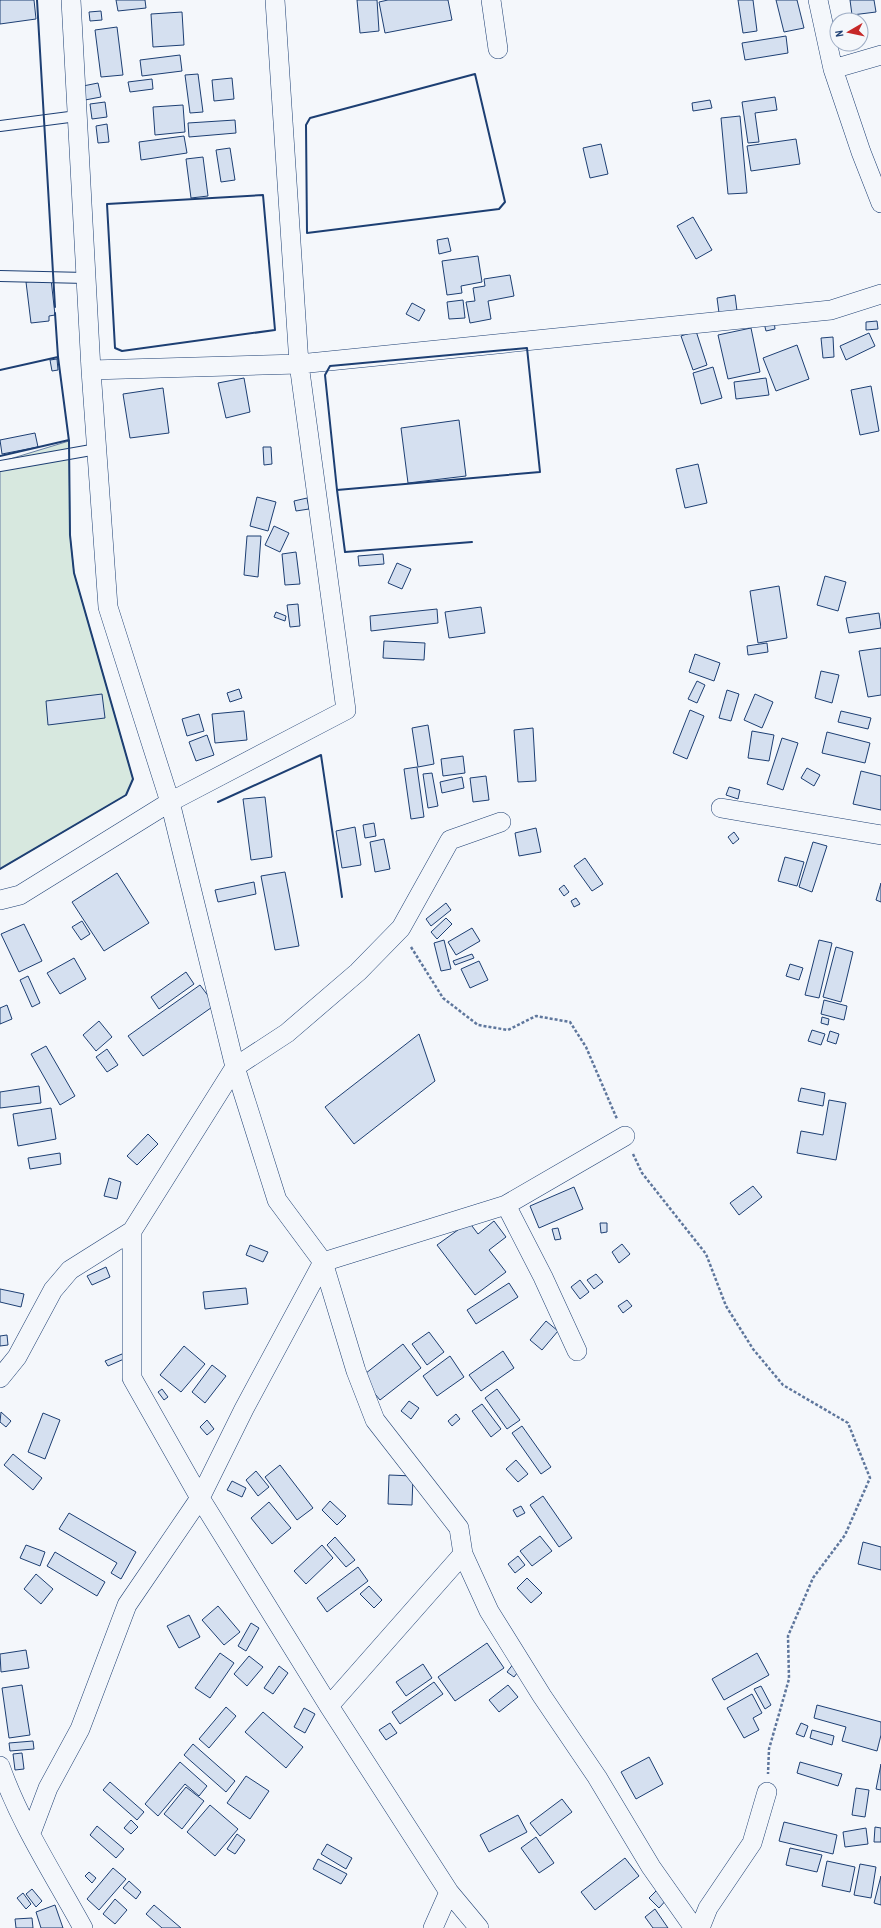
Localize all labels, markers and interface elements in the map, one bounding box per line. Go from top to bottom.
north arrow [829,12,869,52]
text: N [832,29,847,38]

